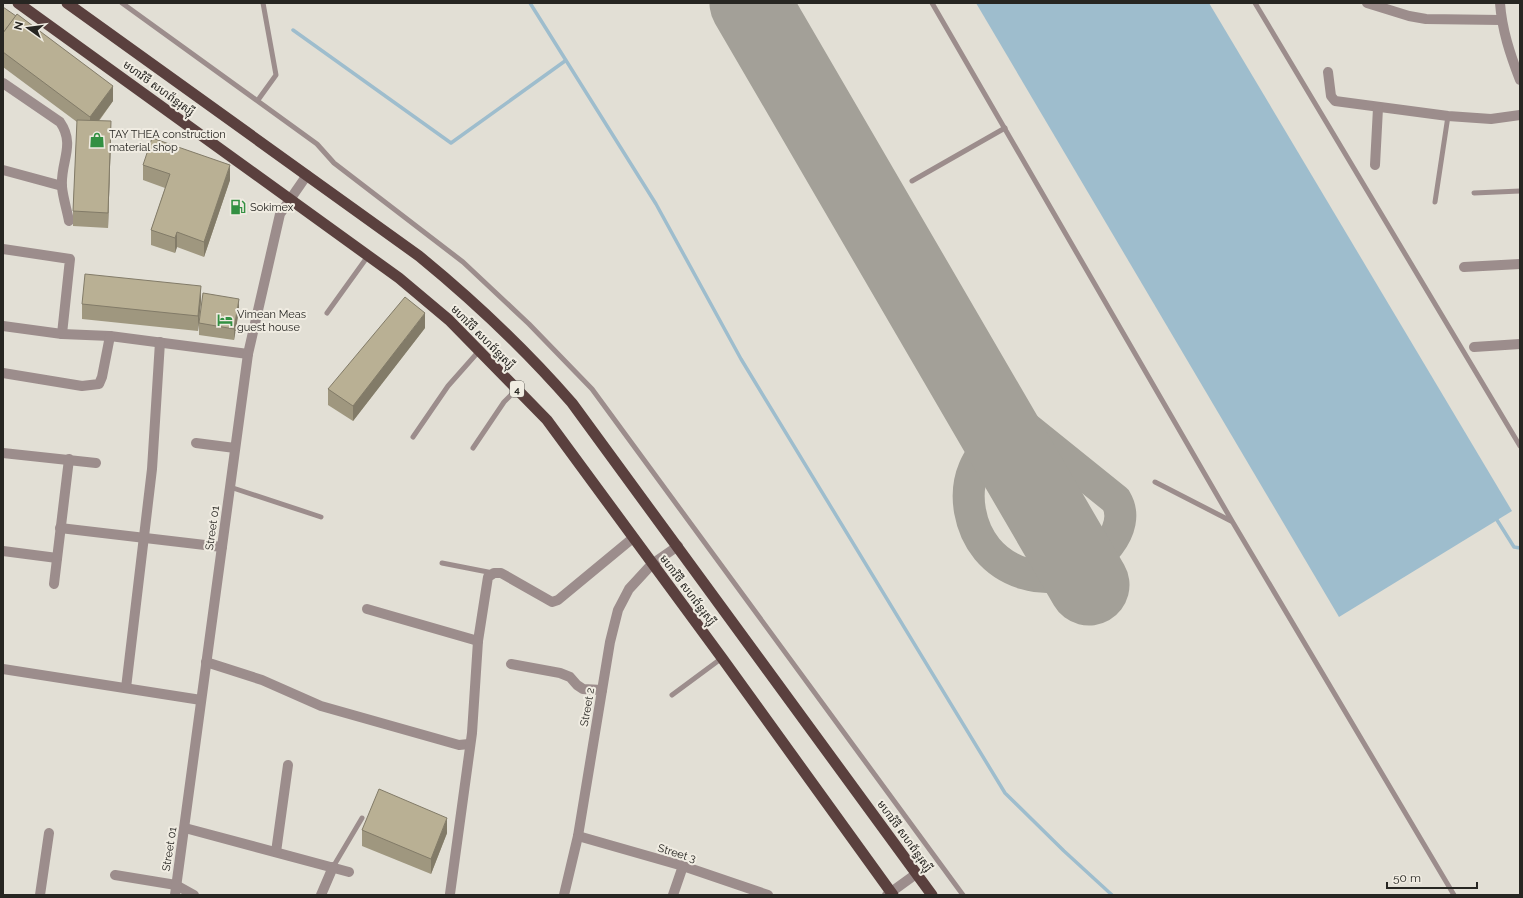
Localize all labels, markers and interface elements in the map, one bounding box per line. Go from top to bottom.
north arrow [8,8,48,48]
text: N [11,20,26,31]
street label: មហាវិថី សហព័ន្ធរុស្ស៊ី [119,57,198,121]
place label: TAY THEA construction material shop [109,128,226,154]
shop icon: TAY THEA construction material shop [88,131,106,149]
fuel station icon: Sokimex [229,198,247,216]
place label: Sokimex [250,201,294,214]
street label: មហាវិថី សហព័ន្ធរុស្ស៊ី [446,302,518,374]
place label: Vimean Meas guest house [237,308,306,334]
hotel icon: Vimean Meas guest house [216,311,234,329]
road number: 4 [510,381,524,397]
street label: Street 01 [203,505,222,551]
street label: មហាវិថី សហព័ន្ធរុស្ស៊ី [655,552,719,630]
street label: Street 2 [578,686,597,727]
street label: មហាវិថី សហព័ន្ធរុស្ស៊ី [872,797,936,876]
street label: Street 01 [160,826,179,872]
street label: Street 3 [656,842,698,865]
scale bar [1387,864,1477,890]
text: 50 m [1393,871,1421,885]

